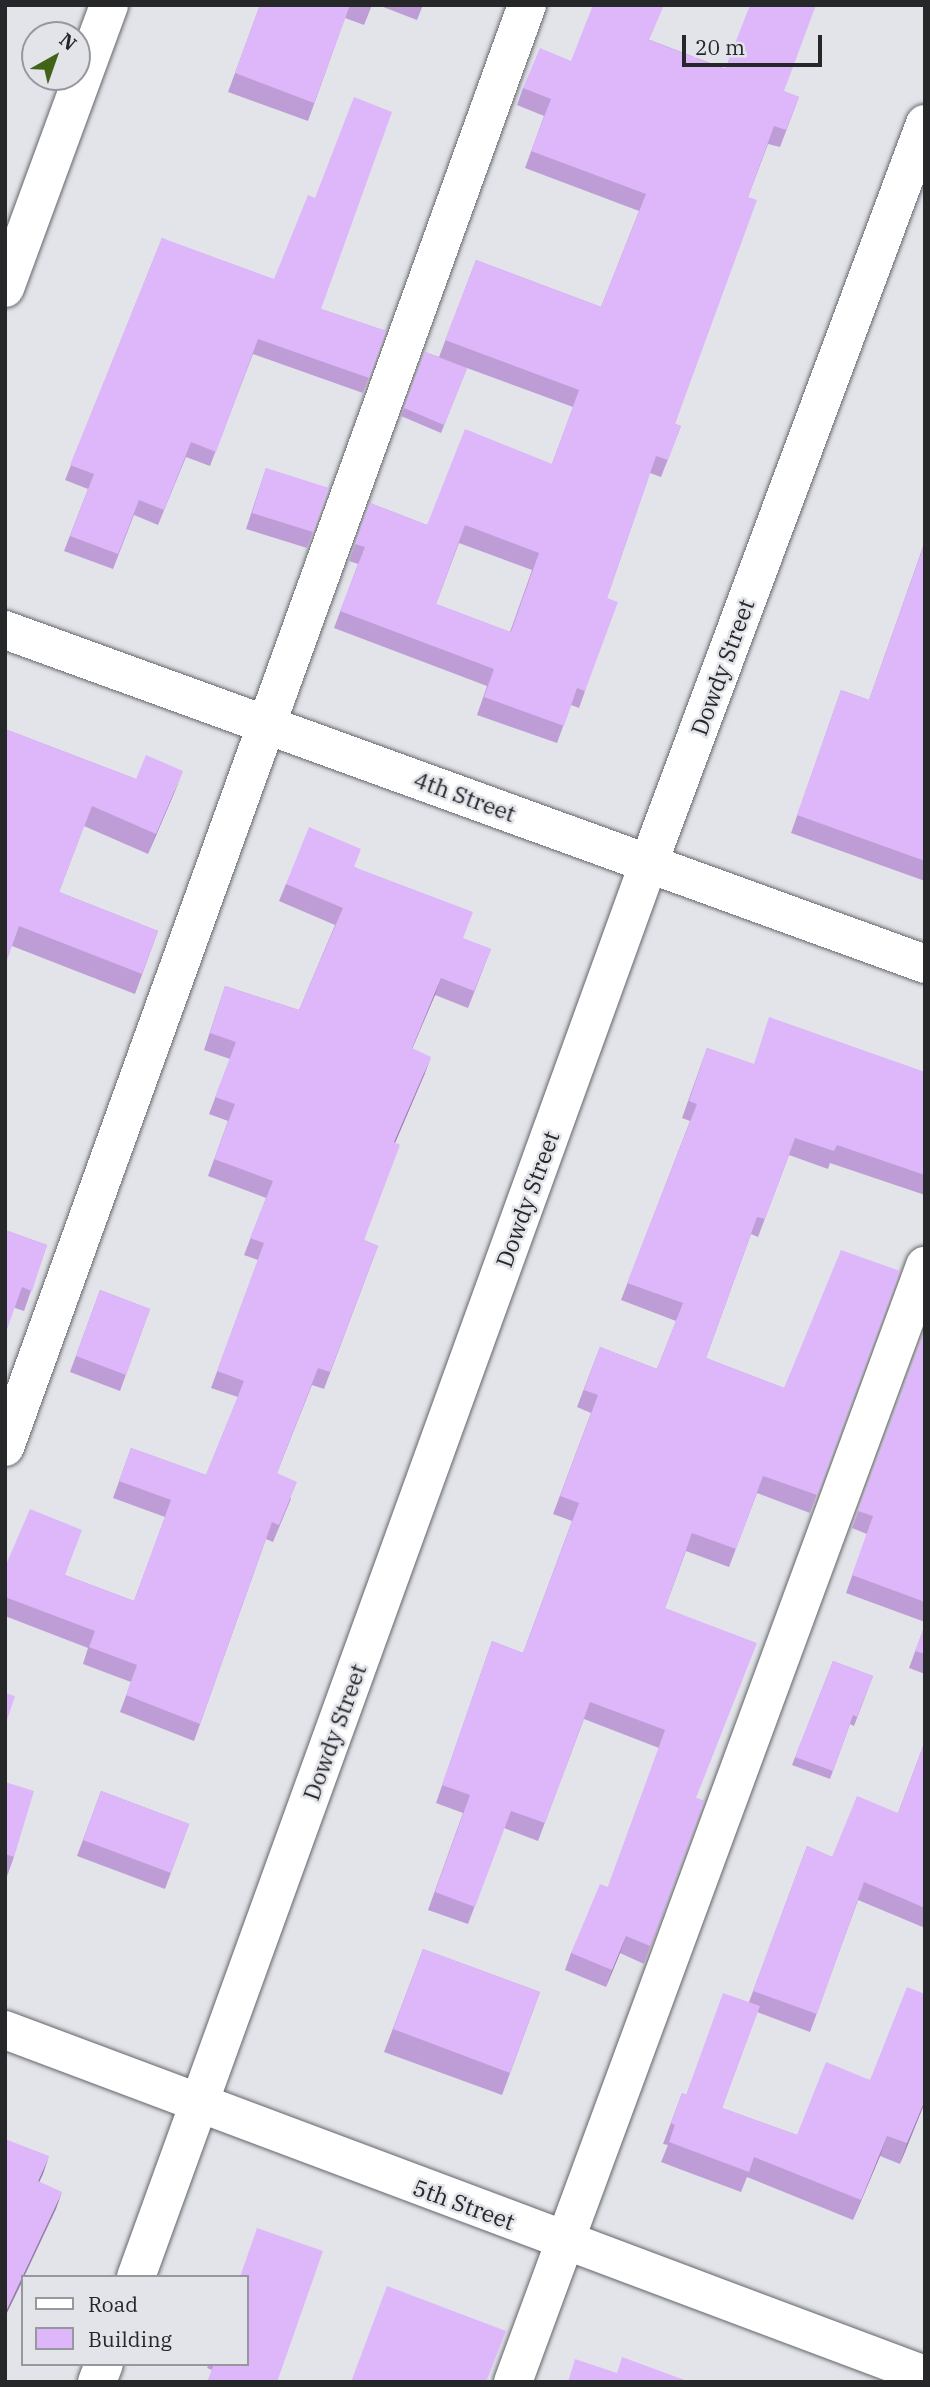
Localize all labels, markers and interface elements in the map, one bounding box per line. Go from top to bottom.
north arrow [21,21,91,91]
scale bar [685,21,825,65]
text: N [55,27,82,55]
text: 20 m [695,33,745,61]
street label: Dowdy Street [685,595,759,739]
street label: 4th Street [410,765,520,827]
street label: Dowdy Street [490,1127,564,1271]
street label: Dowdy Street [297,1660,371,1804]
street label: 5th Street [409,2173,519,2235]
legend [21,2275,248,2366]
text: Road [88,2290,138,2318]
text: Building [88,2325,172,2353]

